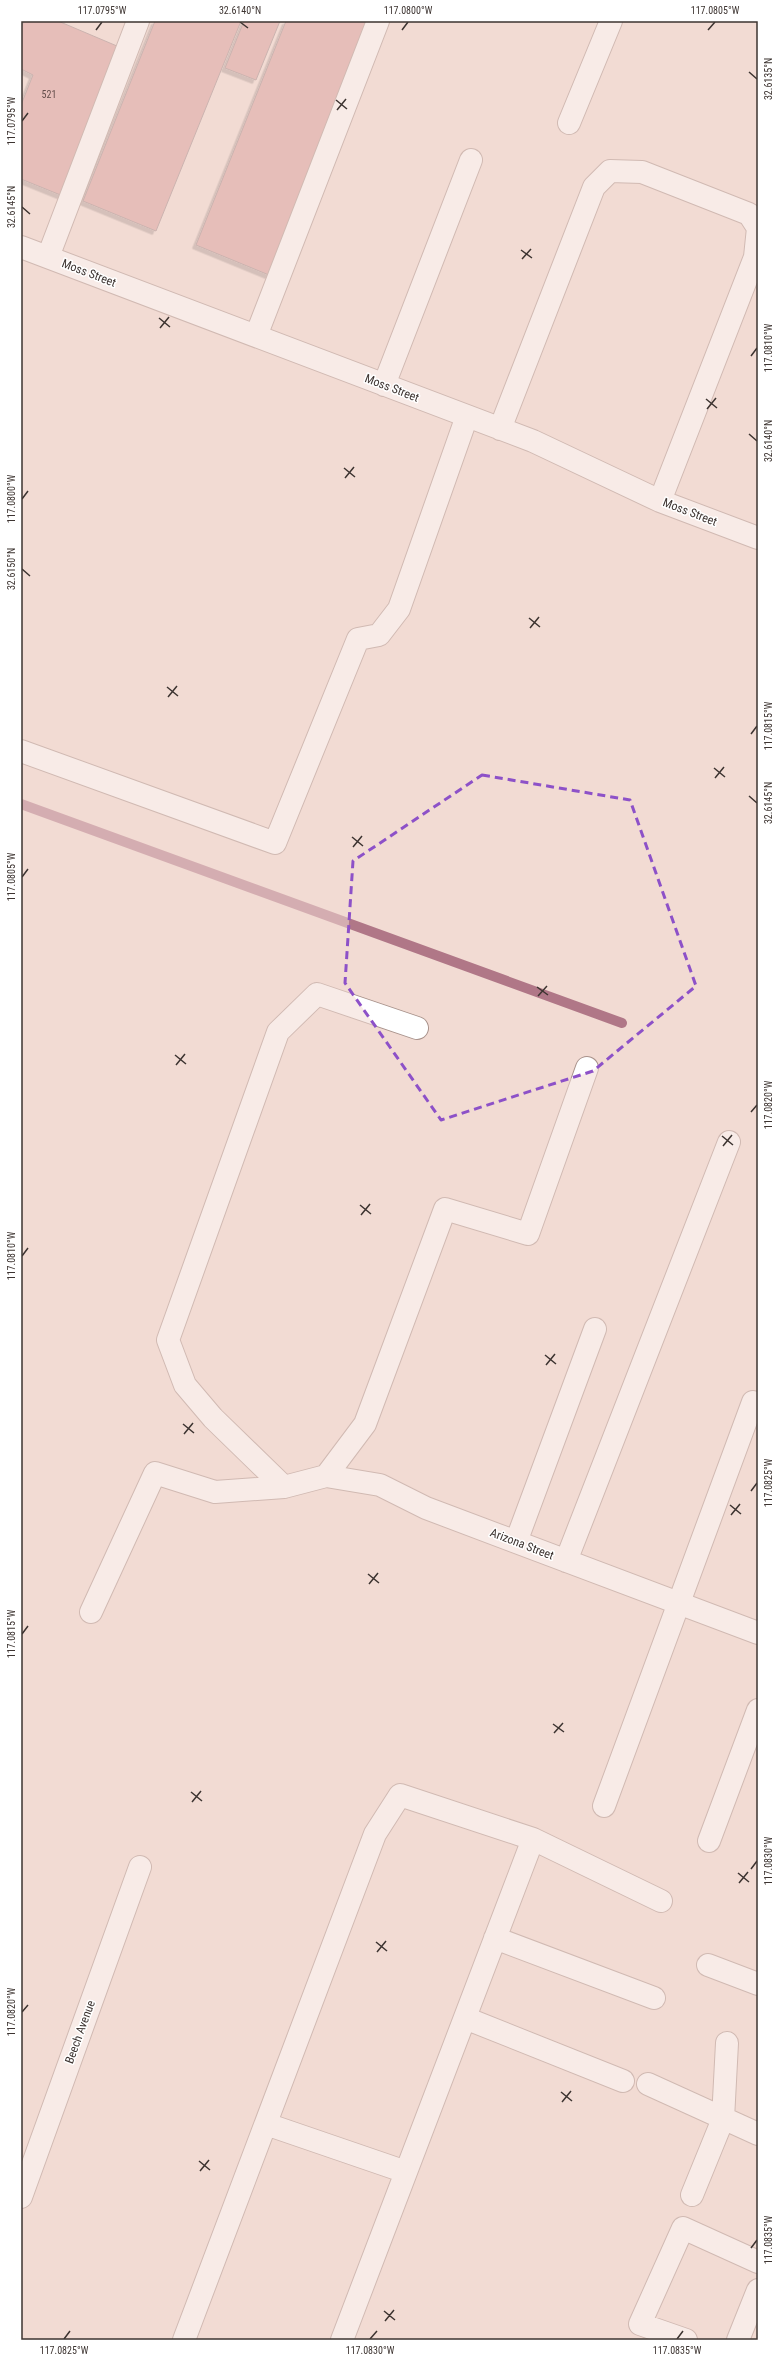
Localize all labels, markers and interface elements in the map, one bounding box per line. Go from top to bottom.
text: 117.0795°W [78,5,127,16]
text: 32.6140°N [219,5,261,16]
text: 117.0800°W [384,5,433,16]
text: 117.0805°W [691,5,740,16]
text: 32.6135°N [763,58,774,100]
house number: 521 [42,89,56,100]
text: 117.0795°W [6,96,17,145]
text: 32.6145°N [6,186,17,228]
street label: Moss Street [60,256,118,290]
text: 117.0810°W [763,323,774,372]
street label: Moss Street [363,371,421,405]
text: 32.6140°N [763,420,774,462]
text: 117.0800°W [6,474,17,523]
street label: Moss Street [661,495,719,529]
text: 32.6150°N [6,548,17,590]
text: 117.0815°W [763,701,774,750]
text: 32.6145°N [763,782,774,824]
text: 117.0805°W [6,852,17,901]
text: 117.0820°W [763,1080,774,1129]
text: 117.0810°W [6,1231,17,1280]
text: 117.0825°W [763,1458,774,1507]
street label: Arizona Street [488,1525,556,1563]
text: 117.0815°W [6,1609,17,1658]
text: 117.0830°W [763,1836,774,1885]
text: 117.0820°W [6,1987,17,2036]
street label: Beech Avenue [62,1998,98,2066]
text: 117.0835°W [763,2215,774,2264]
text: 117.0825°W [40,2345,89,2356]
text: 117.0830°W [346,2345,395,2356]
text: 117.0835°W [653,2345,702,2356]

